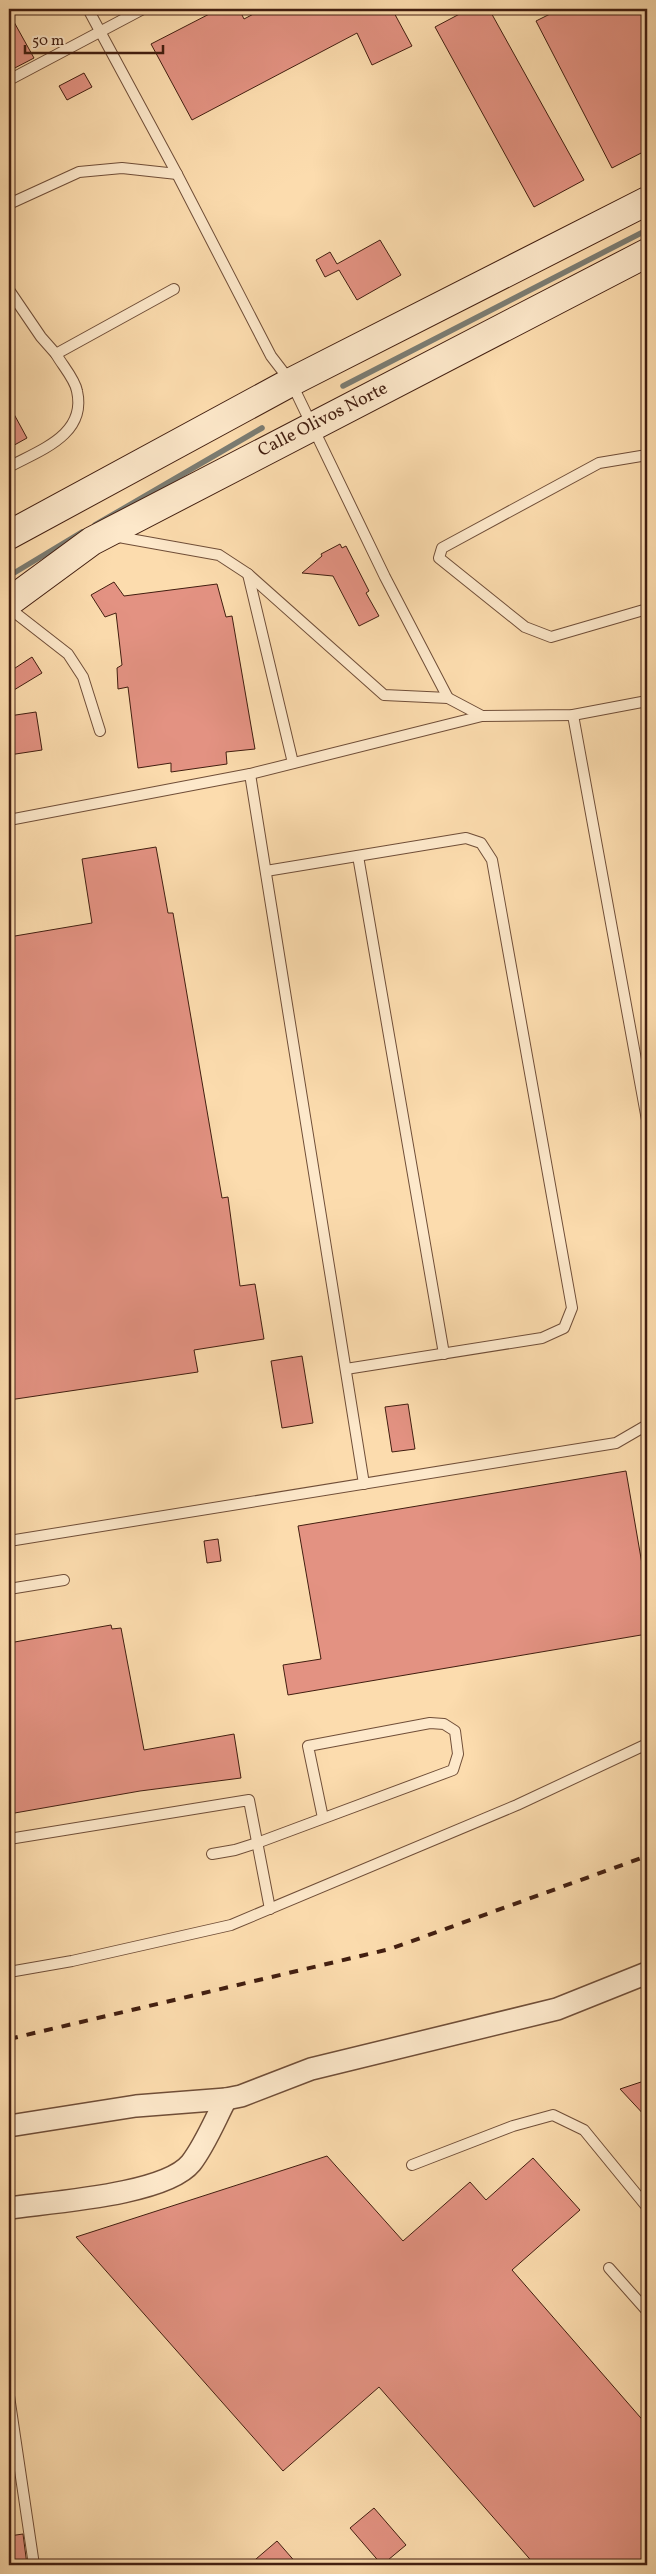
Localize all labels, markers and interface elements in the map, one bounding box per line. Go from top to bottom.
scale bar [25,22,162,54]
text: 50 m [32,31,64,52]
street label: Calle Olivos Norte [254,376,392,464]

